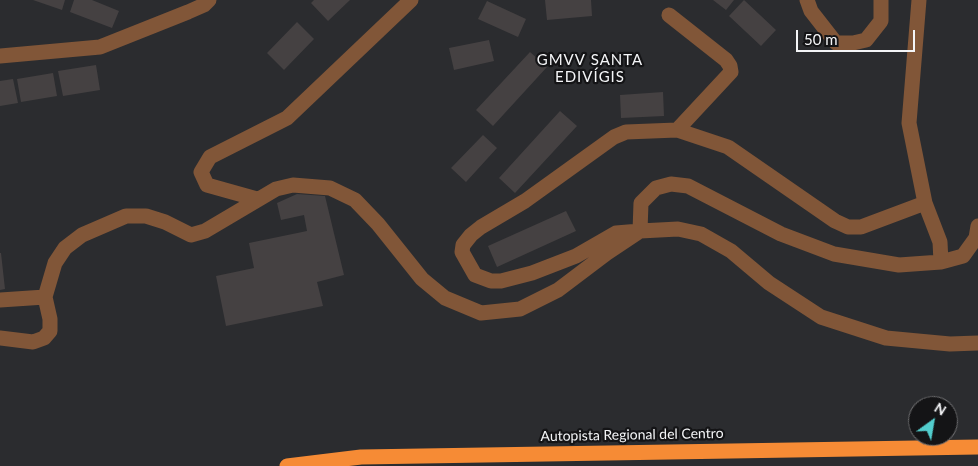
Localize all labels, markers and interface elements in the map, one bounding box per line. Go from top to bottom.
scale bar [798,20,917,52]
text: 50 m [804,30,838,48]
district label: GMVV SANTA EDIVÍGIS [535,51,645,86]
north arrow [908,396,958,446]
text: N [932,399,950,419]
street label: Autopista Regional del Centro [540,425,724,445]

